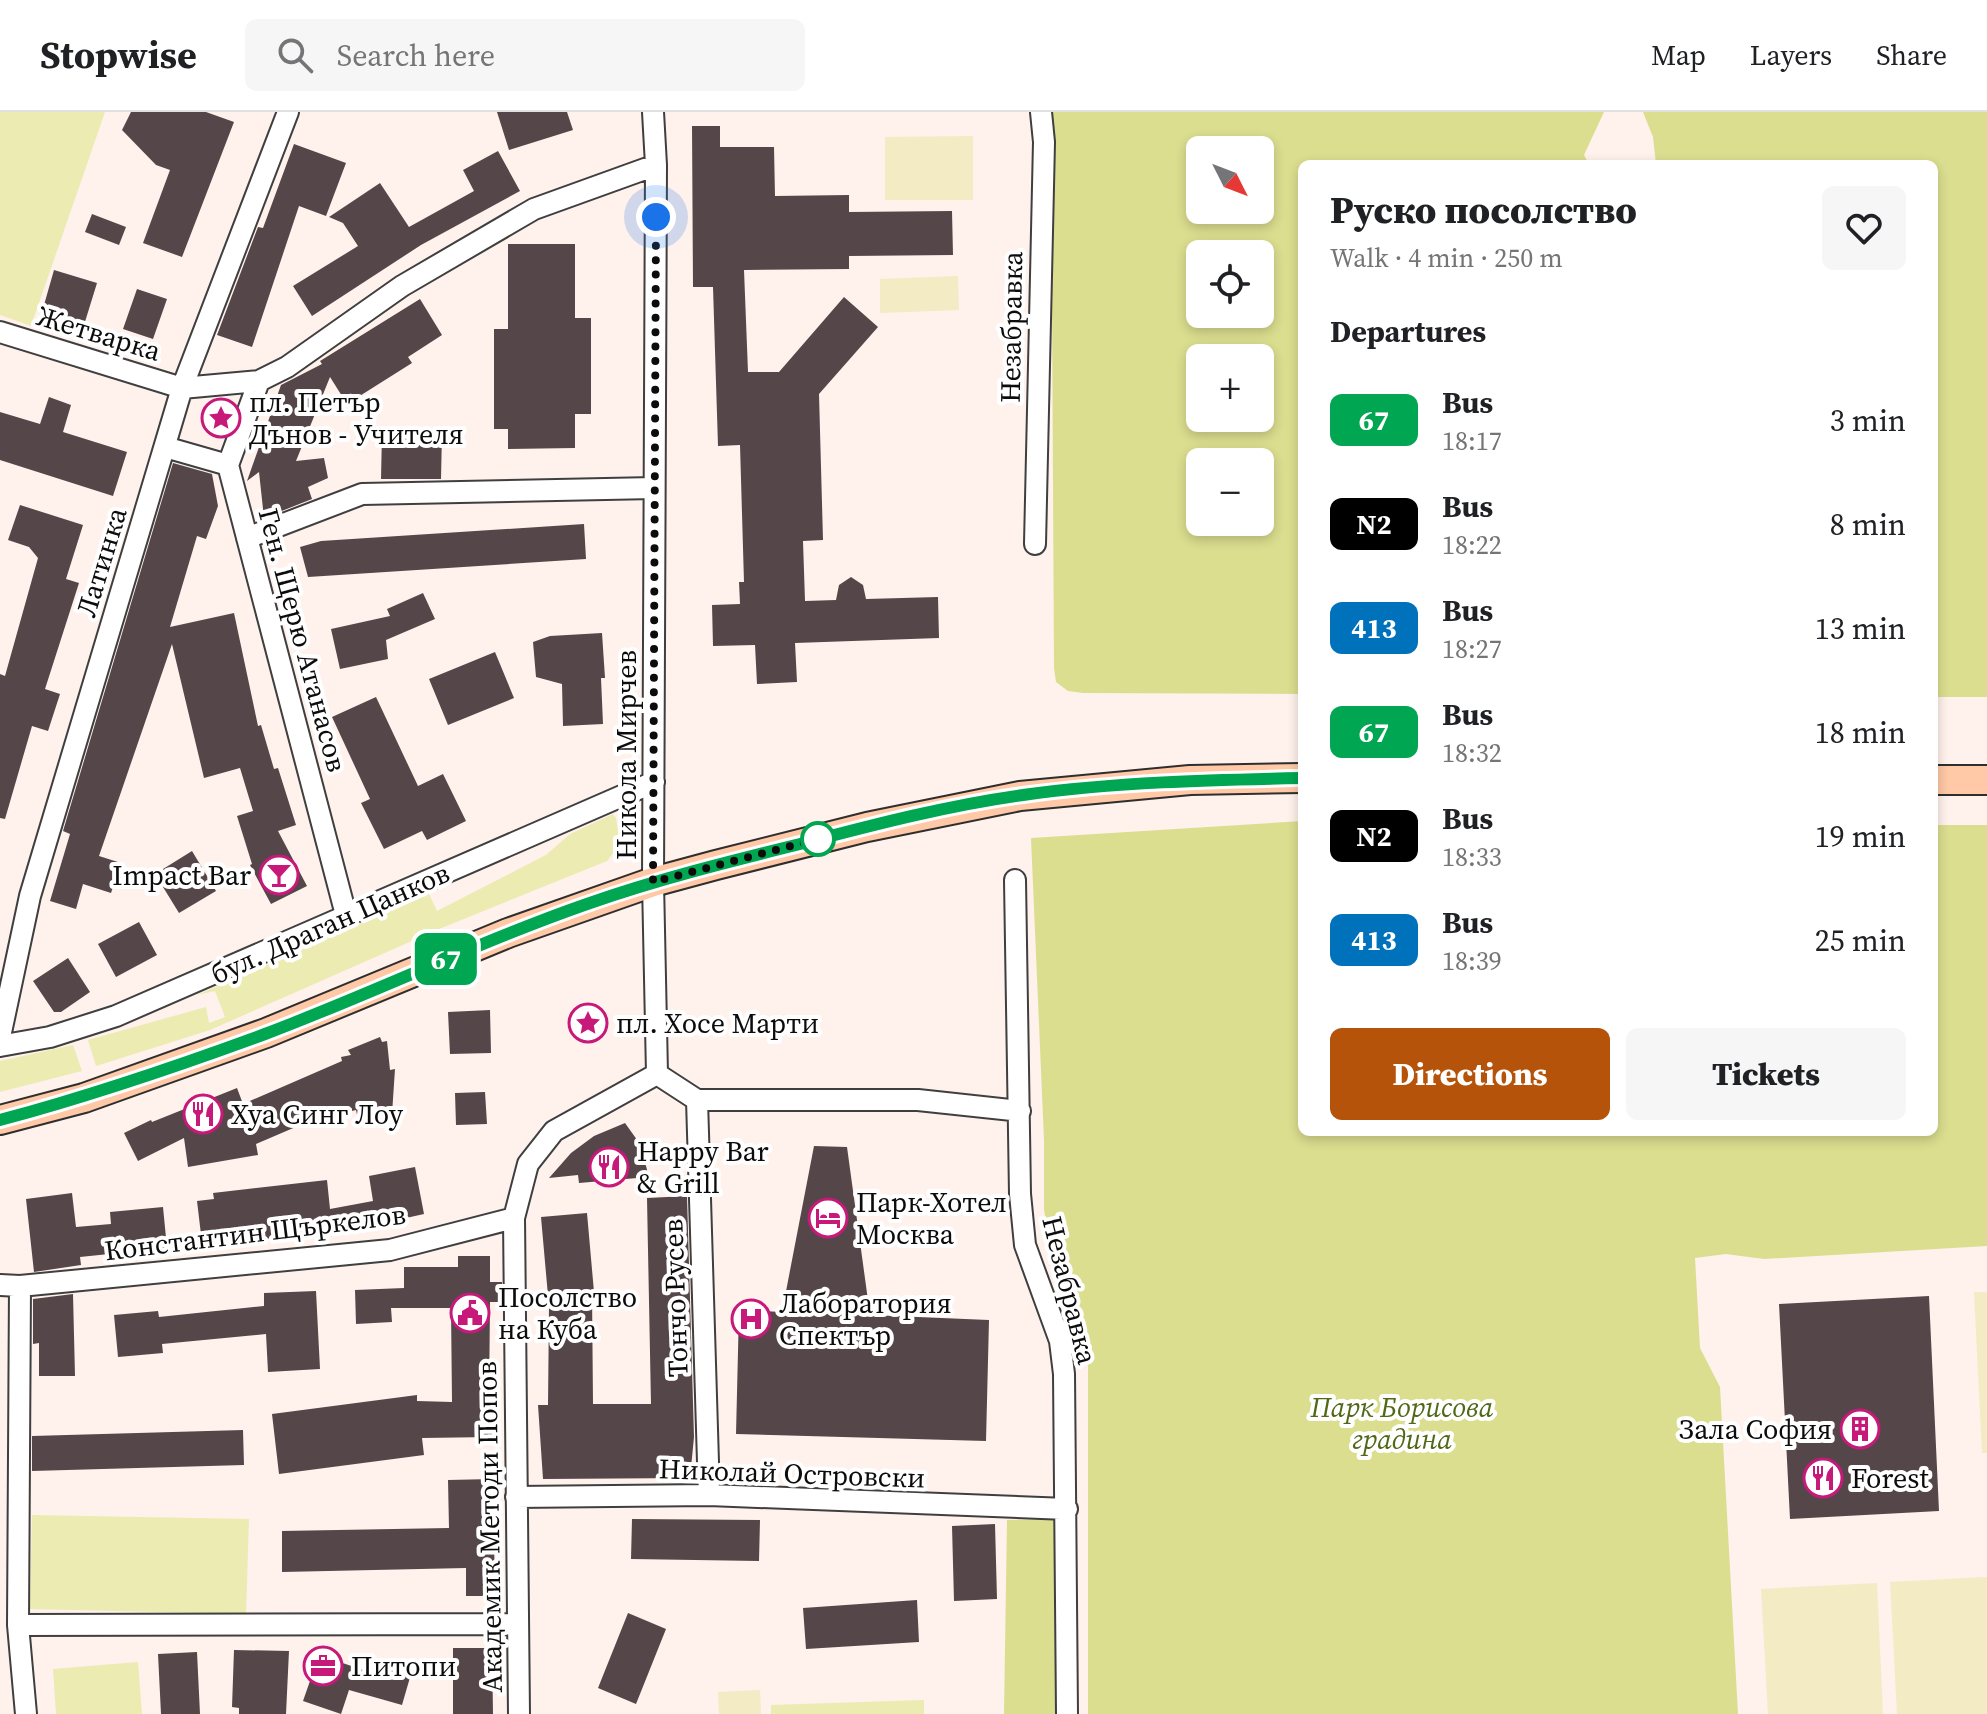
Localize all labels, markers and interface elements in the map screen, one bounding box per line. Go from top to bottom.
search box [245,19,805,91]
text: Stopwise [40,29,197,81]
icon: search [273,33,317,77]
text: Search here [337,35,495,76]
text: Map [1651,36,1706,74]
text: Layers [1750,36,1832,74]
text: Share [1876,36,1947,74]
north arrow [1186,136,1274,224]
map controls [1186,136,1274,536]
text: Руско посолство [1330,184,1637,236]
button: heart [1822,186,1906,270]
your location [636,197,676,237]
button: locate [1186,240,1274,328]
text: Walk · 4 min · 250 m [1330,240,1563,276]
street label: Незабравка [991,250,1031,403]
street label: Жетварка [32,296,166,370]
text: Departures [1330,311,1486,352]
button: + [1186,344,1274,432]
text: Bus [1442,382,1493,423]
place label: пл. Петър Дънов - Учителя [249,383,464,453]
place icon: пл. Петър Дънов - Учителя [200,397,242,439]
text: 3 min [1830,400,1906,441]
text: 67 [1359,401,1389,439]
text: 18:17 [1442,423,1502,459]
button: − [1186,448,1274,536]
text: Bus [1442,486,1493,527]
street label: Латинка [66,502,136,621]
street label: Ген. Щерю Атанасов [250,504,356,776]
text: 8 min [1830,504,1906,545]
text: N2 [1356,505,1392,543]
text: 18:22 [1442,527,1502,563]
text: Bus [1442,590,1493,631]
text: 13 min [1815,608,1906,649]
text: 413 [1351,609,1397,647]
text: 18:27 [1442,631,1502,667]
street label: Никола Мирчев [607,650,645,860]
text: Bus [1442,694,1493,735]
text: 18 min [1815,712,1906,753]
text: 67 [1359,713,1389,751]
text: 18:32 [1442,735,1502,771]
text: Bus [1442,798,1493,839]
text: 19 min [1815,816,1906,857]
text: N2 [1356,817,1392,855]
unlabelled marker [801,822,835,856]
text: 18:33 [1442,839,1502,875]
street label: бул. Драган Цанков [205,853,455,993]
bar icon: Impact Bar [258,854,300,896]
place label: Impact Bar [112,856,251,894]
text: Bus [1442,902,1493,943]
text: 25 min [1815,920,1906,961]
text: 413 [1351,921,1397,959]
line badge: 67 [410,933,482,985]
text: 67 [431,940,461,978]
text: 18:39 [1442,943,1502,979]
place icon: пл. Хосе Марти [567,1002,609,1044]
place label: пл. Хосе Марти [616,1004,819,1042]
button: Directions [1330,1028,1610,1120]
button: Tickets [1626,1028,1906,1120]
restaurant icon: Хуа Синг Лоу [182,1093,224,1135]
place label: Хуа Синг Лоу [231,1095,404,1133]
place label: Happy Bar & Grill [637,1132,769,1202]
restaurant icon: Happy Bar & Grill [588,1146,630,1188]
place label: Парк-Хотел Москва [856,1183,1007,1253]
street label: Константин Щъркелов [102,1195,408,1269]
hotel icon: Парк-Хотел Москва [807,1197,849,1239]
street label: Незабравка [1033,1212,1107,1369]
street label: Тончо Русев [653,1218,697,1378]
place label: Посолство на Куба [498,1278,637,1348]
place label: Лаборатория Спектър [779,1284,952,1354]
public building icon: Посолство на Куба [449,1292,491,1334]
hospital icon: Лаборатория Спектър [730,1298,772,1340]
street label: Академик Методи Попов [467,1361,511,1693]
park label: Парк Борисова градина [1310,1388,1494,1458]
building icon: Зала София [1839,1408,1881,1450]
place label: Зала София [1679,1410,1832,1448]
street label: Николай Островски [658,1449,926,1497]
restaurant icon: Forest [1802,1457,1844,1499]
place label: Forest [1851,1459,1929,1497]
office icon: Питопи [302,1645,344,1687]
place label: Питопи [351,1647,456,1685]

